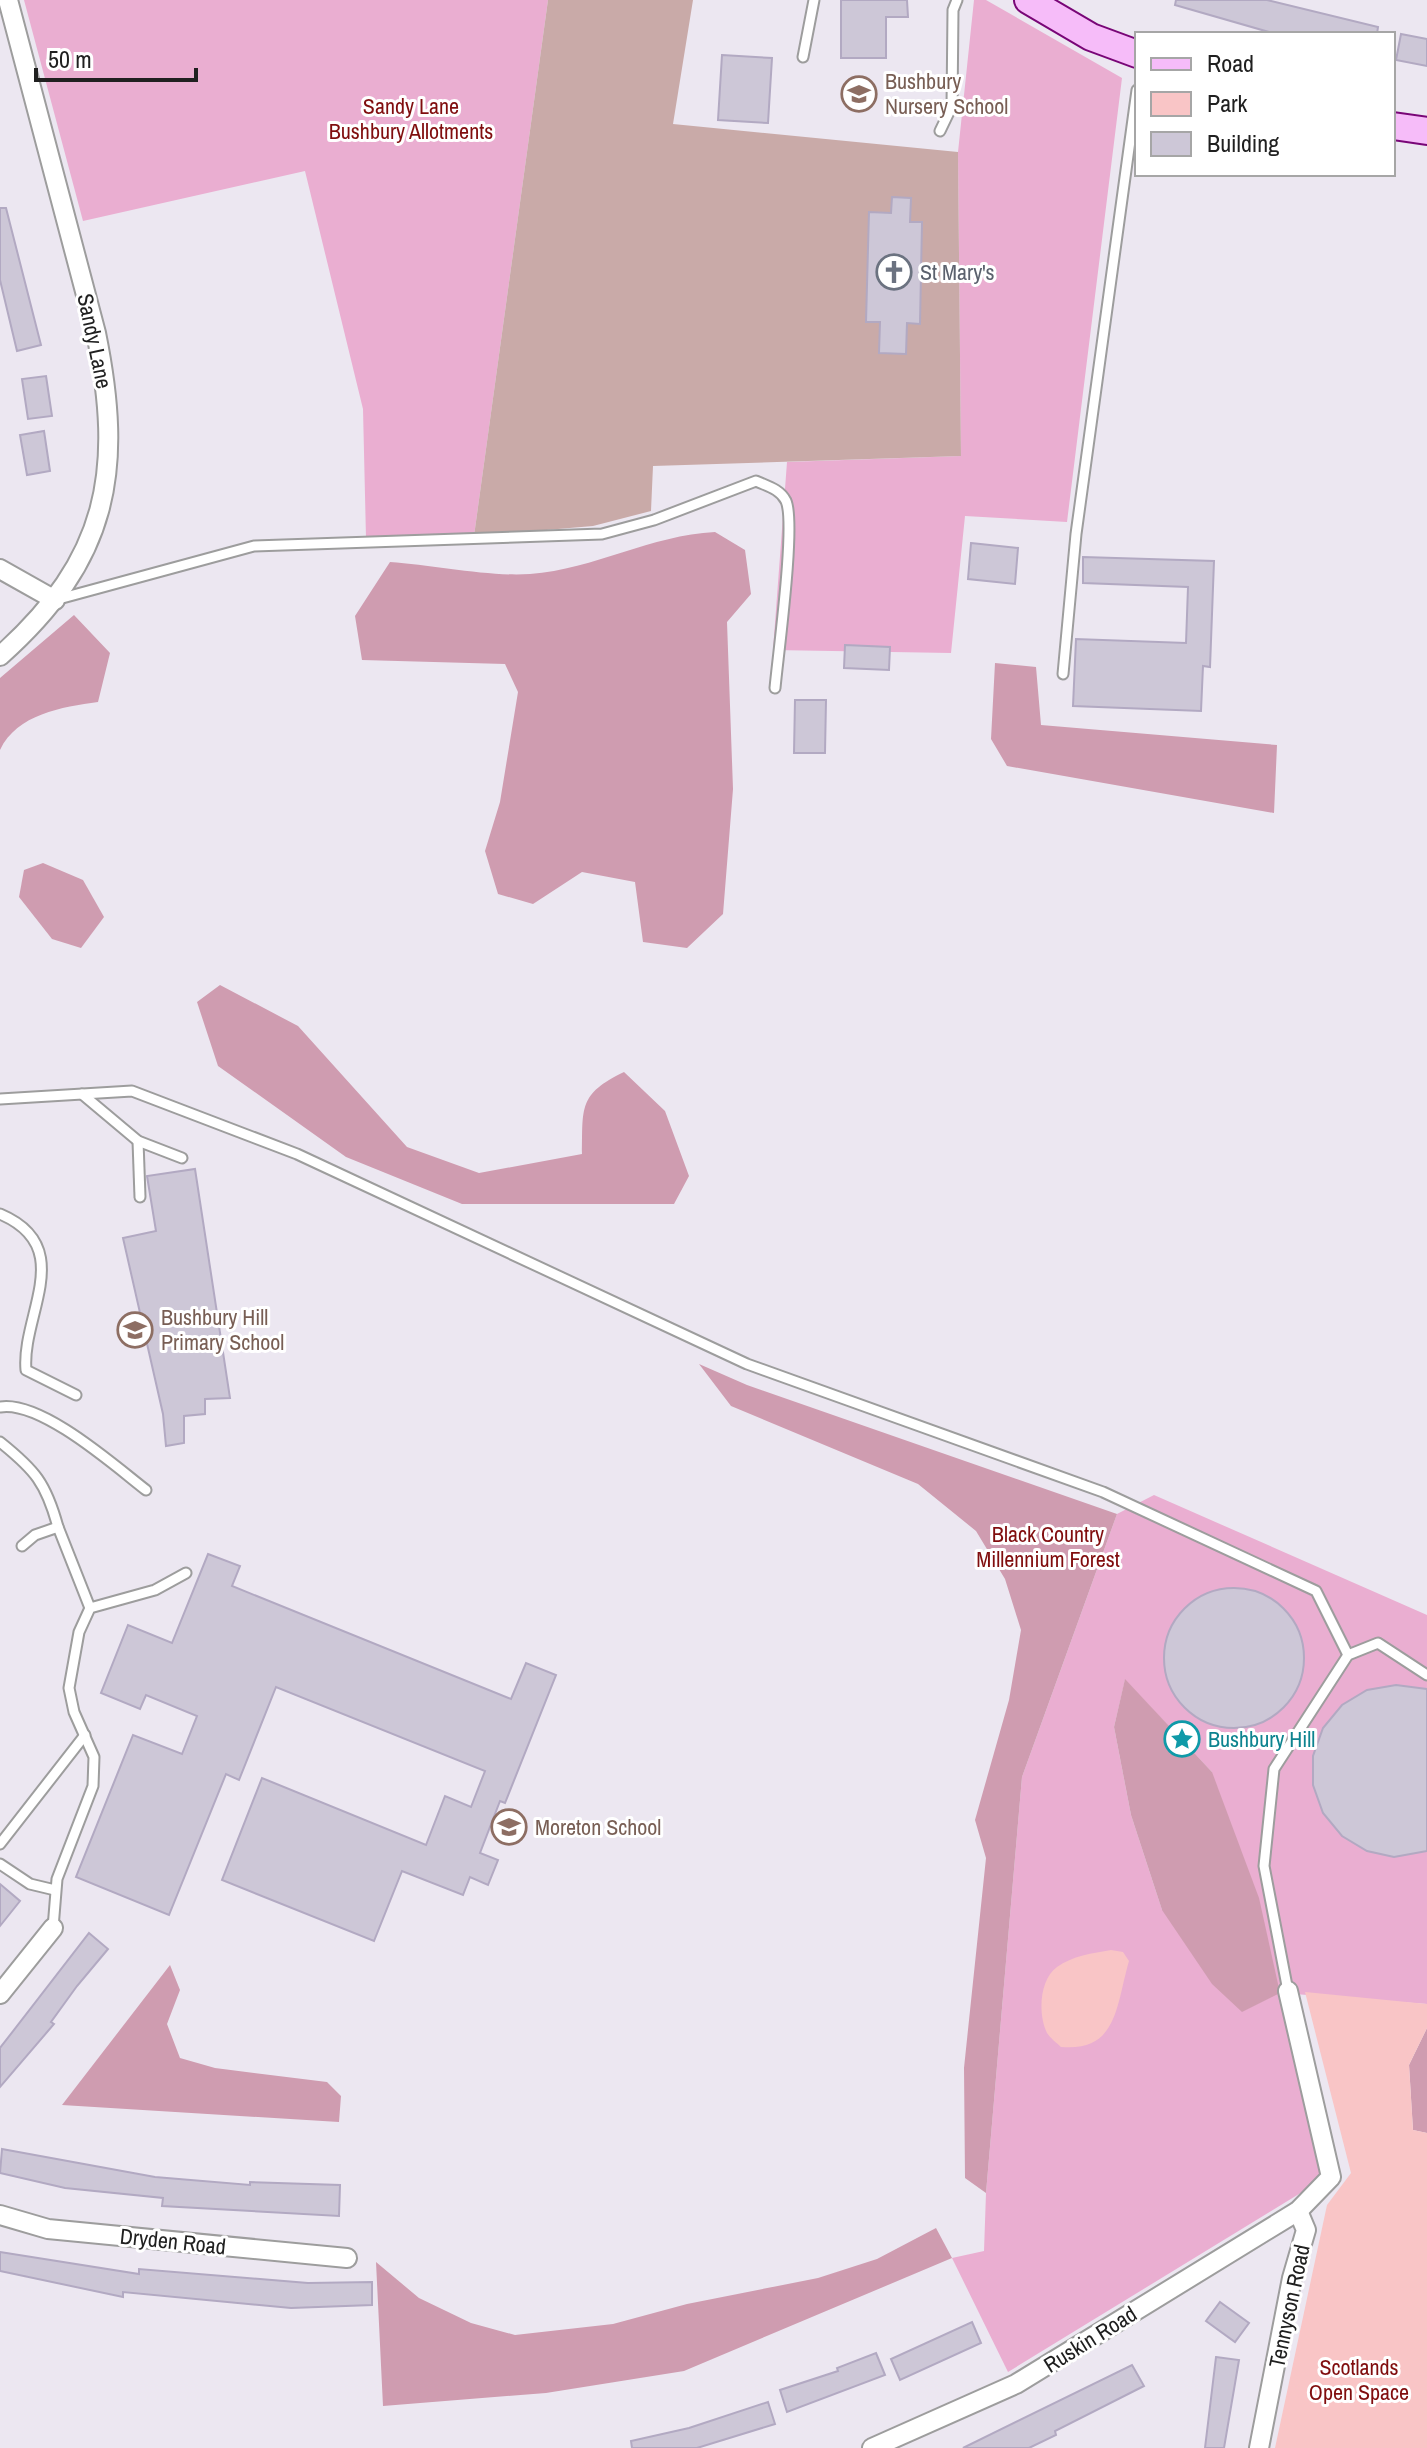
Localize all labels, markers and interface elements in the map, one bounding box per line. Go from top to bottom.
scale bar [36,32,196,82]
legend [1135,32,1395,176]
text: 50 m [48,43,92,75]
text: Road [1207,47,1254,79]
place label: Bushbury Nursery School [885,66,1008,121]
school or university icon: Bushbury Nursery School [840,75,878,113]
text: Park [1207,87,1248,119]
park label: Sandy Lane Bushbury Allotments [329,91,493,146]
text: Building [1207,127,1279,159]
church icon: St Mary's [875,253,913,291]
place label: St Mary's [920,257,995,287]
street label: Sandy Lane [70,291,120,391]
place label: Bushbury Hill Primary School [161,1302,284,1357]
school or university icon: Bushbury Hill Primary School [116,1311,154,1349]
park label: Black Country Millennium Forest [976,1519,1120,1574]
place icon: Bushbury Hill [1163,1720,1201,1758]
place label: Bushbury Hill [1208,1724,1315,1754]
school or university icon: Moreton School [490,1808,528,1846]
place label: Moreton School [535,1812,661,1842]
street label: Dryden Road [119,2221,227,2261]
street label: Tennyson Road [1261,2242,1317,2370]
street label: Ruskin Road [1038,2299,1142,2379]
park label: Scotlands Open Space [1309,2352,1409,2407]

